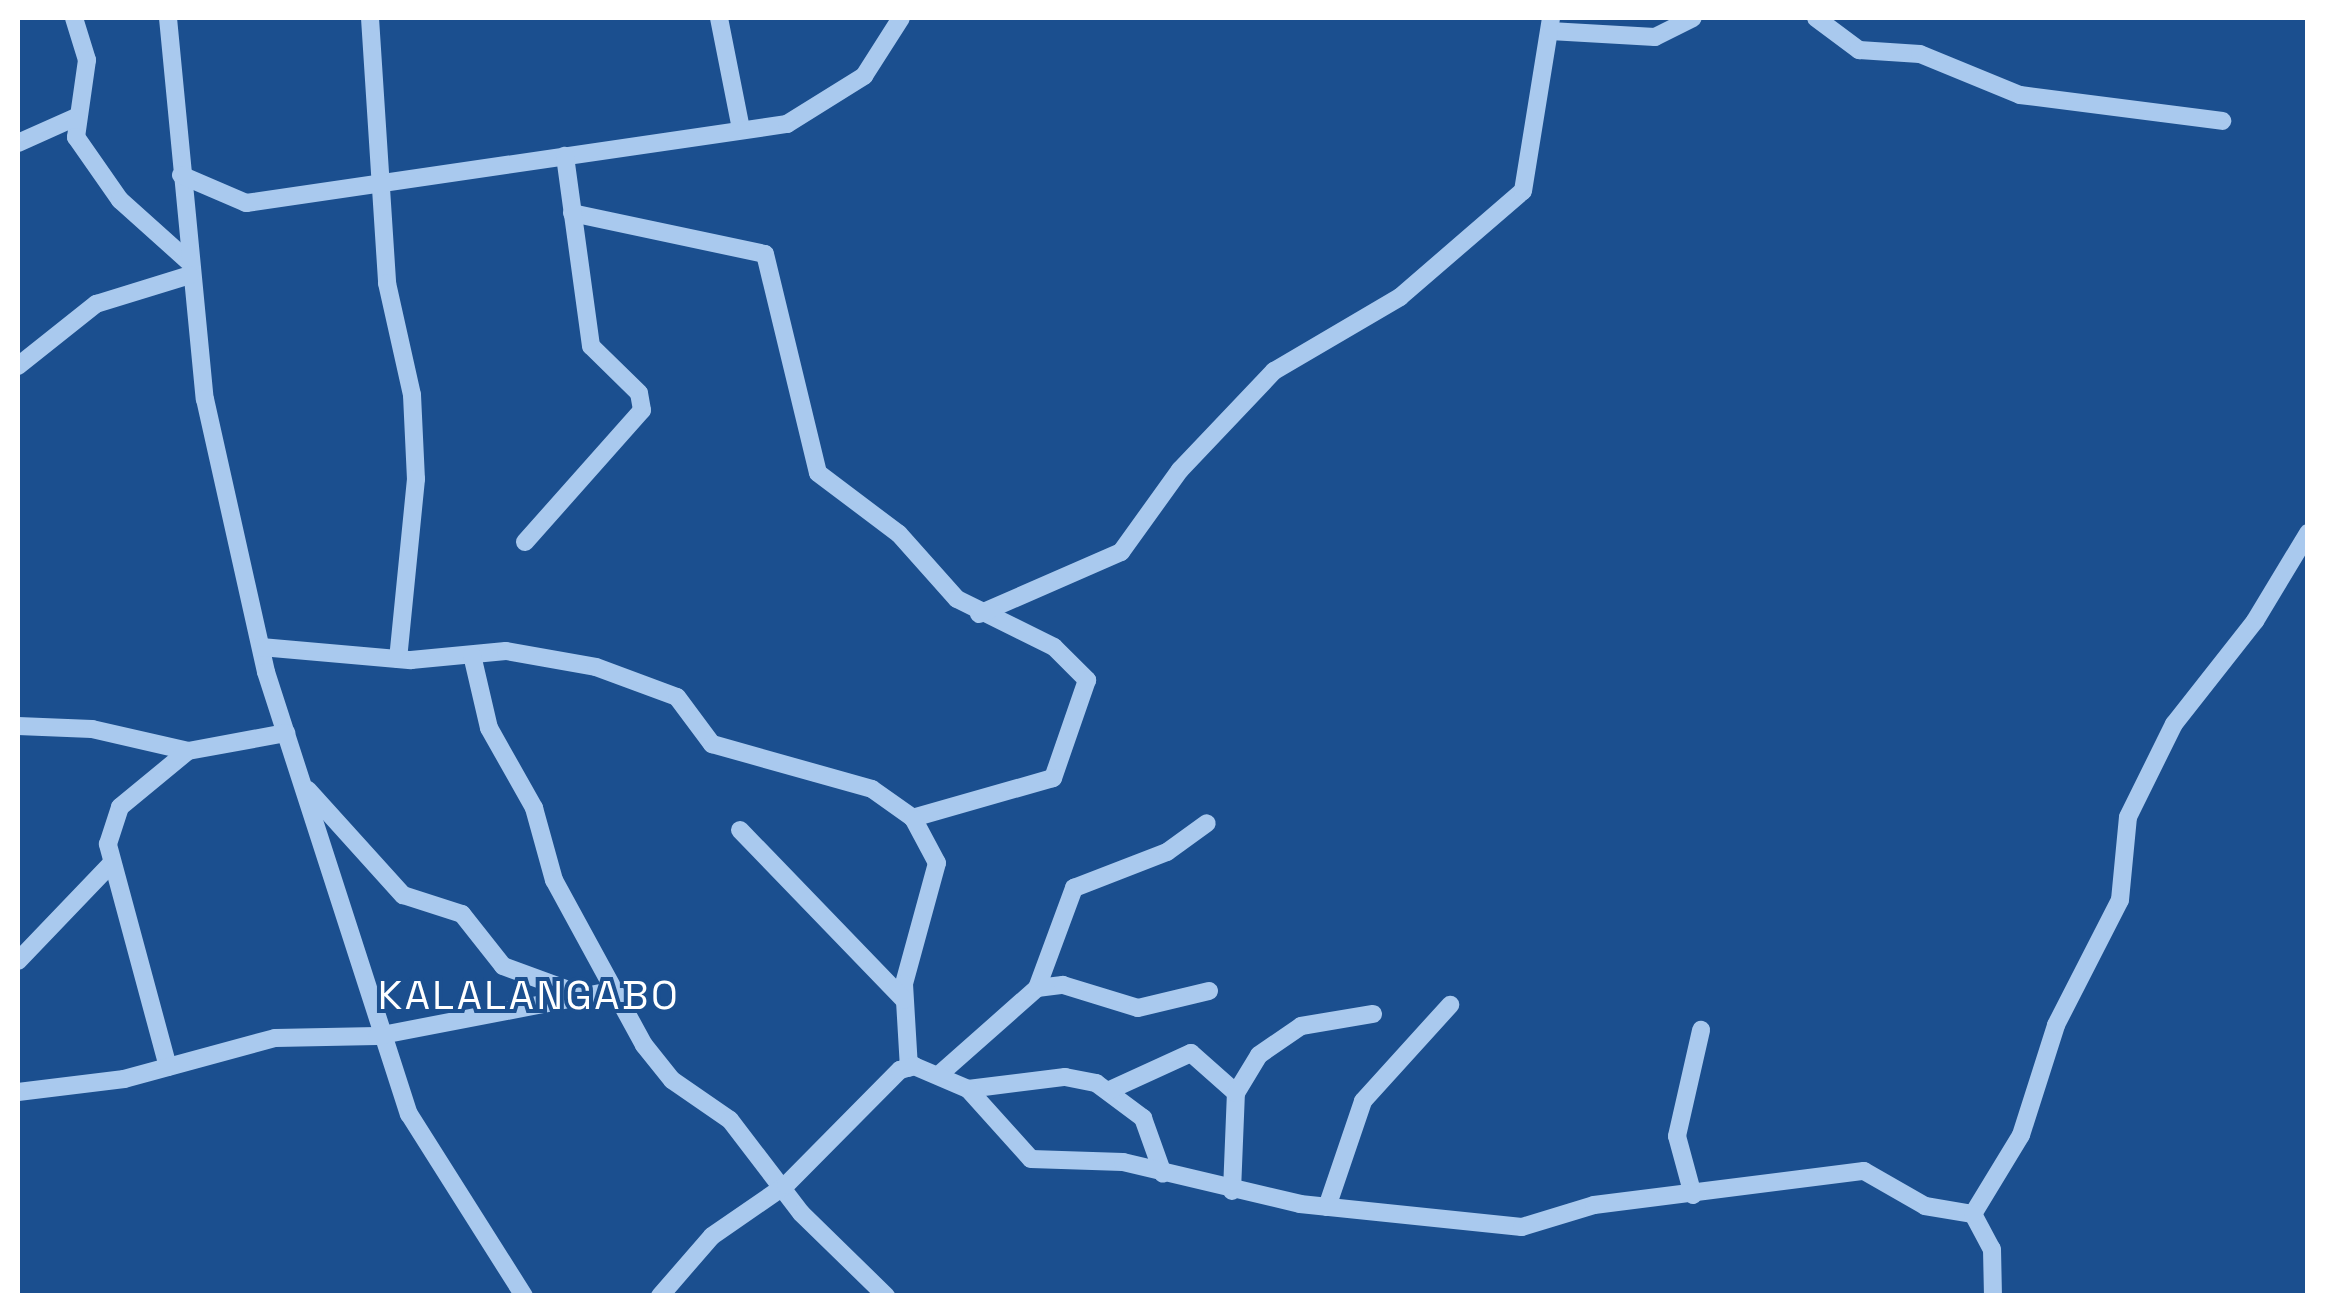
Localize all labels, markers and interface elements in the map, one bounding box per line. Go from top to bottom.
district label: KALALANGABO [378,972,680,1020]

